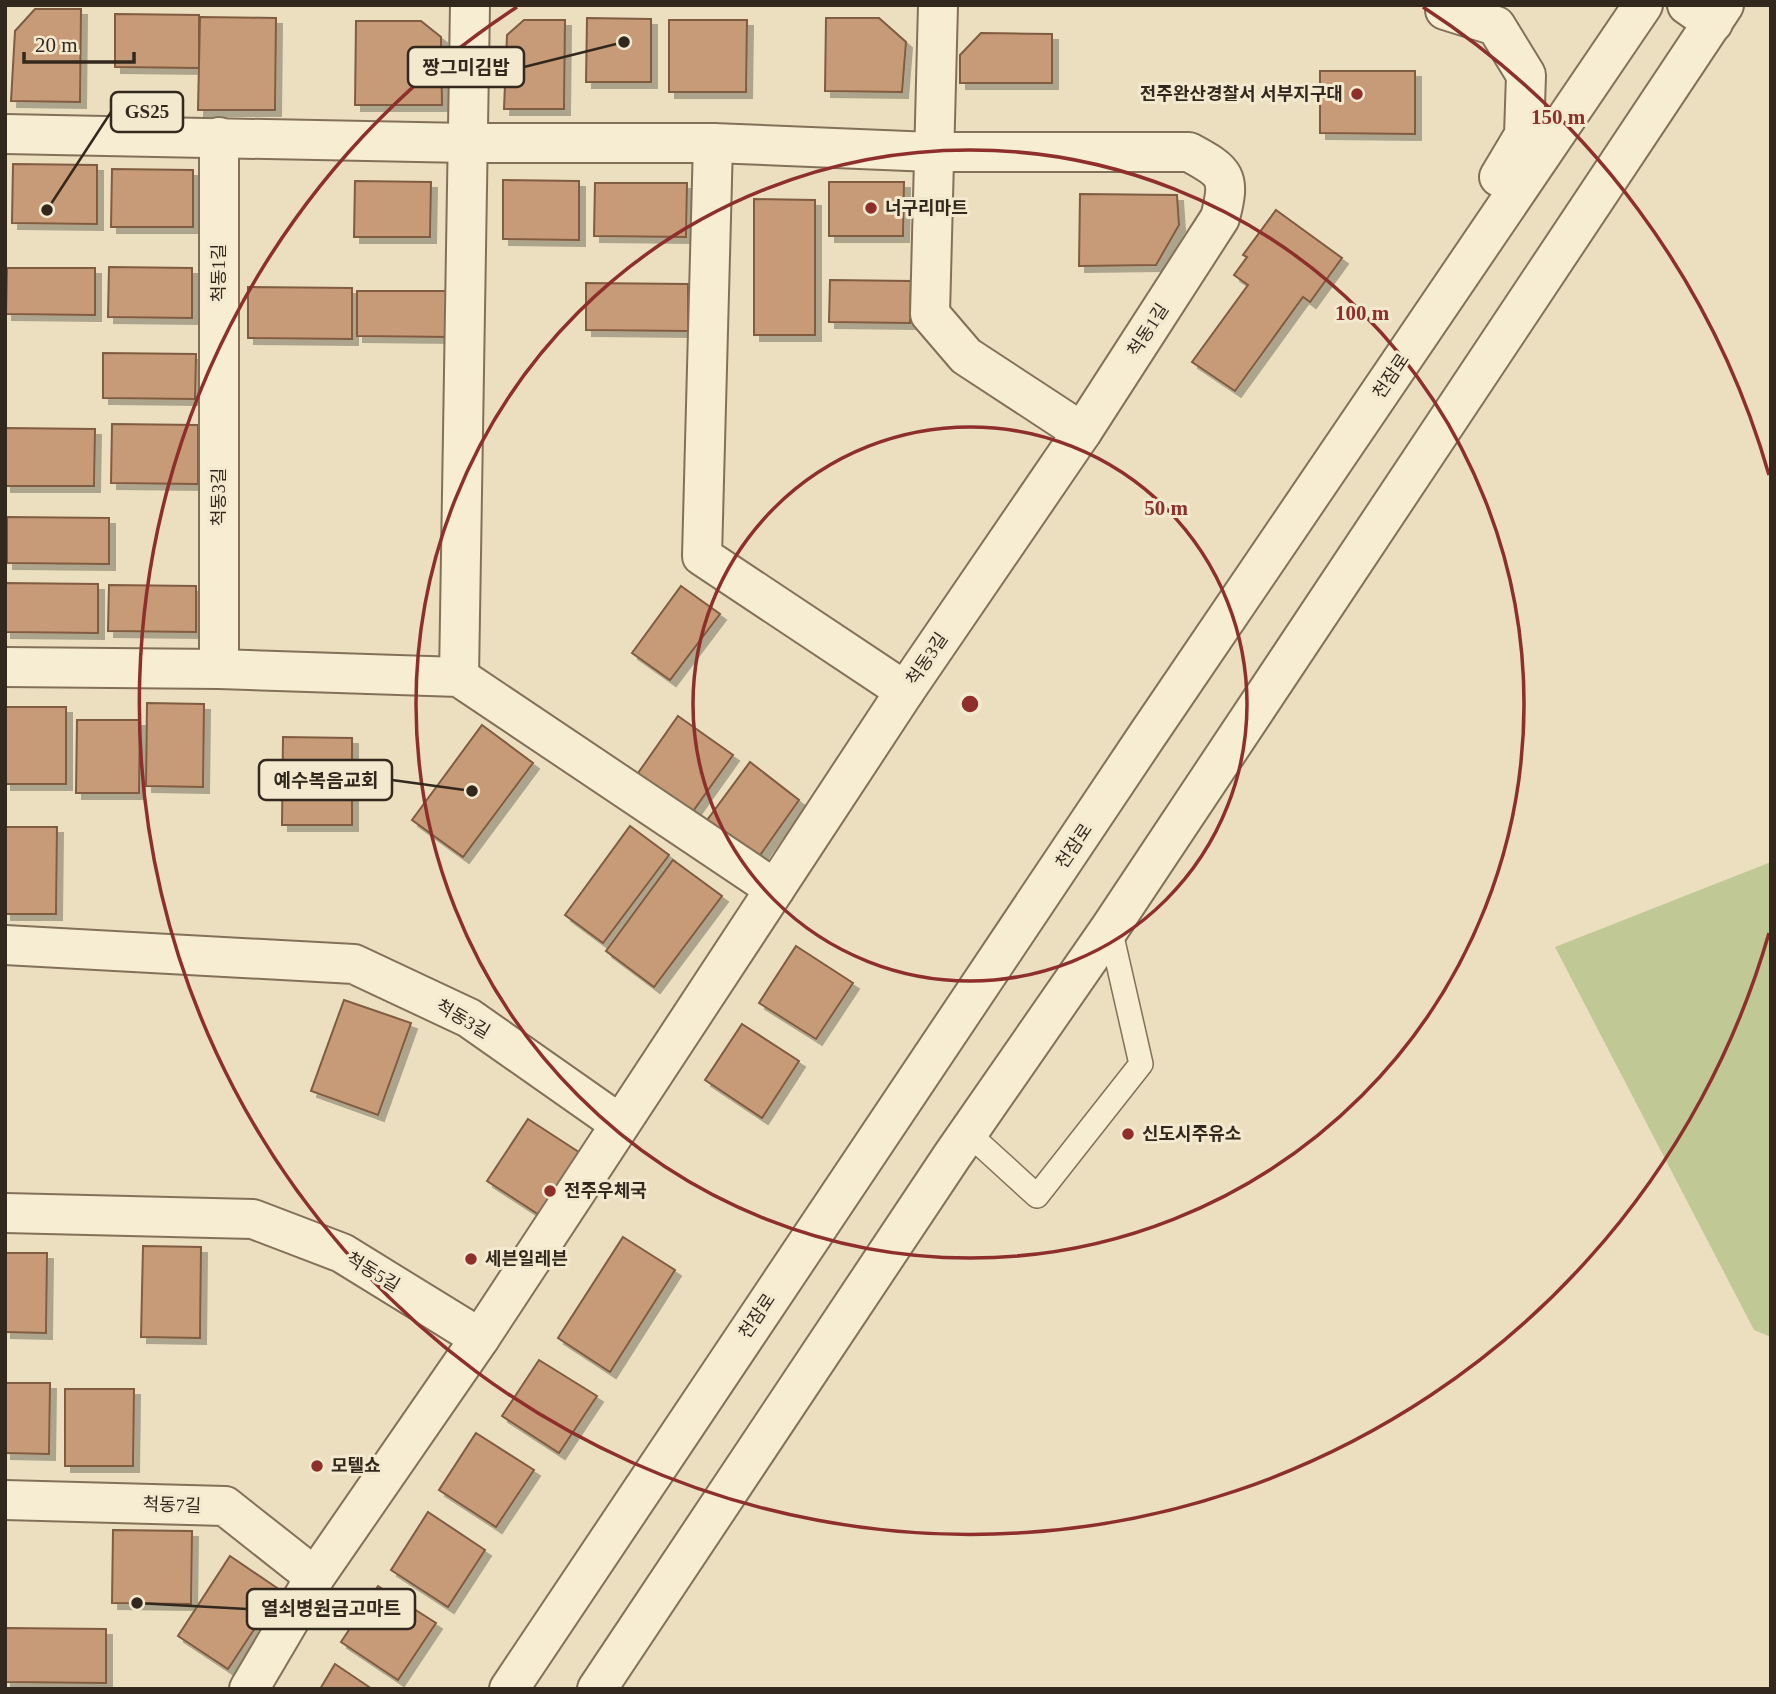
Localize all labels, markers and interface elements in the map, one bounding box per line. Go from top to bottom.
scale bar [24,21,135,65]
text: 20 m [35,33,78,57]
callout: 짱그미김밥 [408,47,524,87]
text: 짱그미김밥 [422,57,510,78]
place label: 전주완산경찰서 서부지구대 [1140,84,1343,104]
marker: 전주완산경찰서 서부지구대 [1349,86,1365,102]
callout: GS25 [111,92,183,132]
text: GS25 [125,101,169,122]
text: 150 m [1531,105,1586,129]
place label: 너구리마트 [885,198,968,218]
marker: 너구리마트 [863,200,879,216]
street label: 척동1길 [209,244,229,302]
street label: 척동1길 [1124,300,1172,360]
text: 100 m [1335,301,1390,325]
street label: 천잠로 [1369,350,1413,402]
street label: 척동3길 [209,468,229,526]
text: 50 m [1144,496,1188,520]
street label: 척동3길 [902,629,952,689]
centre of rings [958,692,982,716]
callout: 예수복음교회 [259,760,392,800]
text: 예수복음교회 [274,770,378,791]
street label: 천잠로 [1052,820,1096,872]
street label: 척동3길 [433,996,493,1042]
place label: 신도시주유소 [1142,1124,1241,1144]
marker: 신도시주유소 [1120,1126,1136,1142]
place label: 전주우체국 [564,1181,647,1201]
marker: 전주우체국 [542,1183,558,1199]
street label: 척동5길 [343,1248,403,1296]
place label: 세븐일레븐 [485,1249,568,1269]
marker: 세븐일레븐 [463,1251,479,1267]
street label: 천잠로 [735,1290,779,1342]
place label: 모텔쇼 [331,1456,381,1476]
marker: 모텔쇼 [309,1458,325,1474]
street label: 척동7길 [142,1494,202,1516]
callout: 열쇠병원금고마트 [247,1589,415,1629]
text: 열쇠병원금고마트 [261,1598,401,1619]

